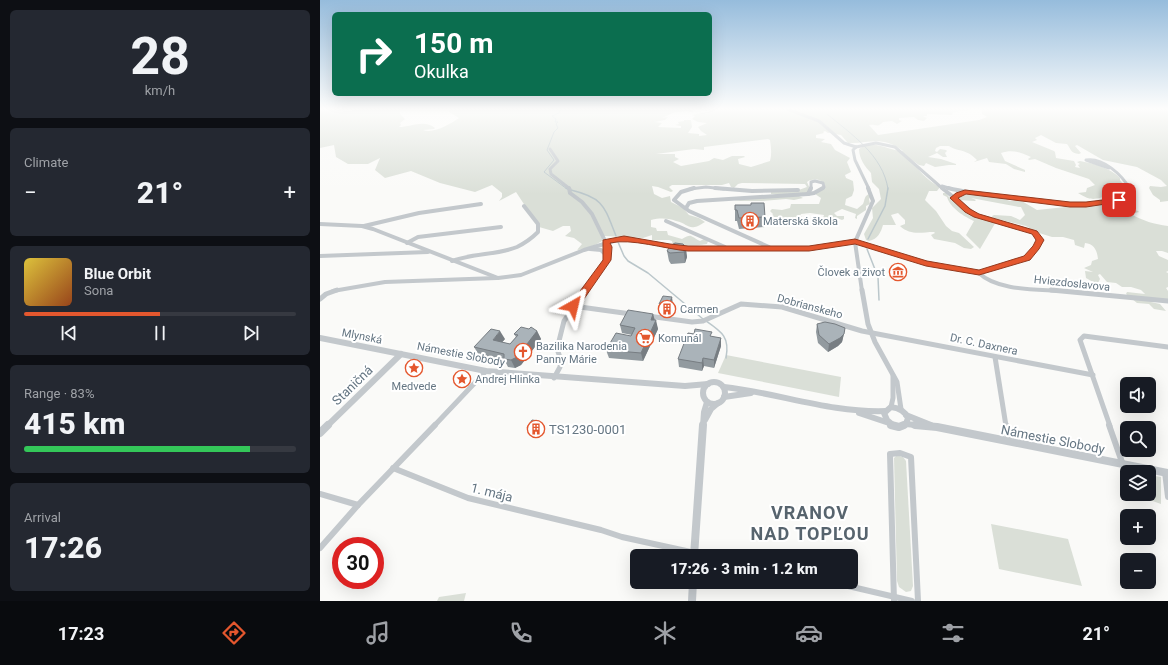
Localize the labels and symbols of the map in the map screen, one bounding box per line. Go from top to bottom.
pin [1102,183,1136,217]
building icon: Materská škola [740,211,760,231]
place label: Materská škola [763,215,838,228]
museum icon: Človek a život [888,262,908,282]
place label: Človek a život [818,265,885,279]
street label: Hviezdoslavova [1033,273,1111,294]
position arrow [552,285,594,327]
street label: Dobrianskeho [776,291,844,321]
building icon: Carmen [657,299,677,319]
place label: Carmen [680,303,718,316]
street label: Mlynská [341,326,383,347]
supermarket icon: Komunál [635,328,655,348]
street label: Dr. C. Daxnera [949,331,1019,358]
place label: Komunál [658,332,701,345]
street label: Námestie Slobody [416,340,507,370]
place label: Bazilika Narodenia Panny Márie [536,340,627,366]
church icon: Bazilika Narodenia Panny Márie [513,342,533,362]
place icon: Medvede [404,358,424,378]
street label: Staničná [329,362,376,408]
place icon: Andrej Hlinka [452,369,472,389]
place label: Andrej Hlinka [475,373,540,386]
place label: Medvede [392,380,437,393]
building icon: TS1230-0001 [526,419,546,439]
place label: TS1230-0001 [549,422,626,437]
street label: Námestie Slobody [1000,422,1106,457]
street label: 1. mája [469,480,514,505]
district label: VRANOV NAD TOPĽOU [750,502,870,544]
speed limit sign: 30 [332,537,384,589]

